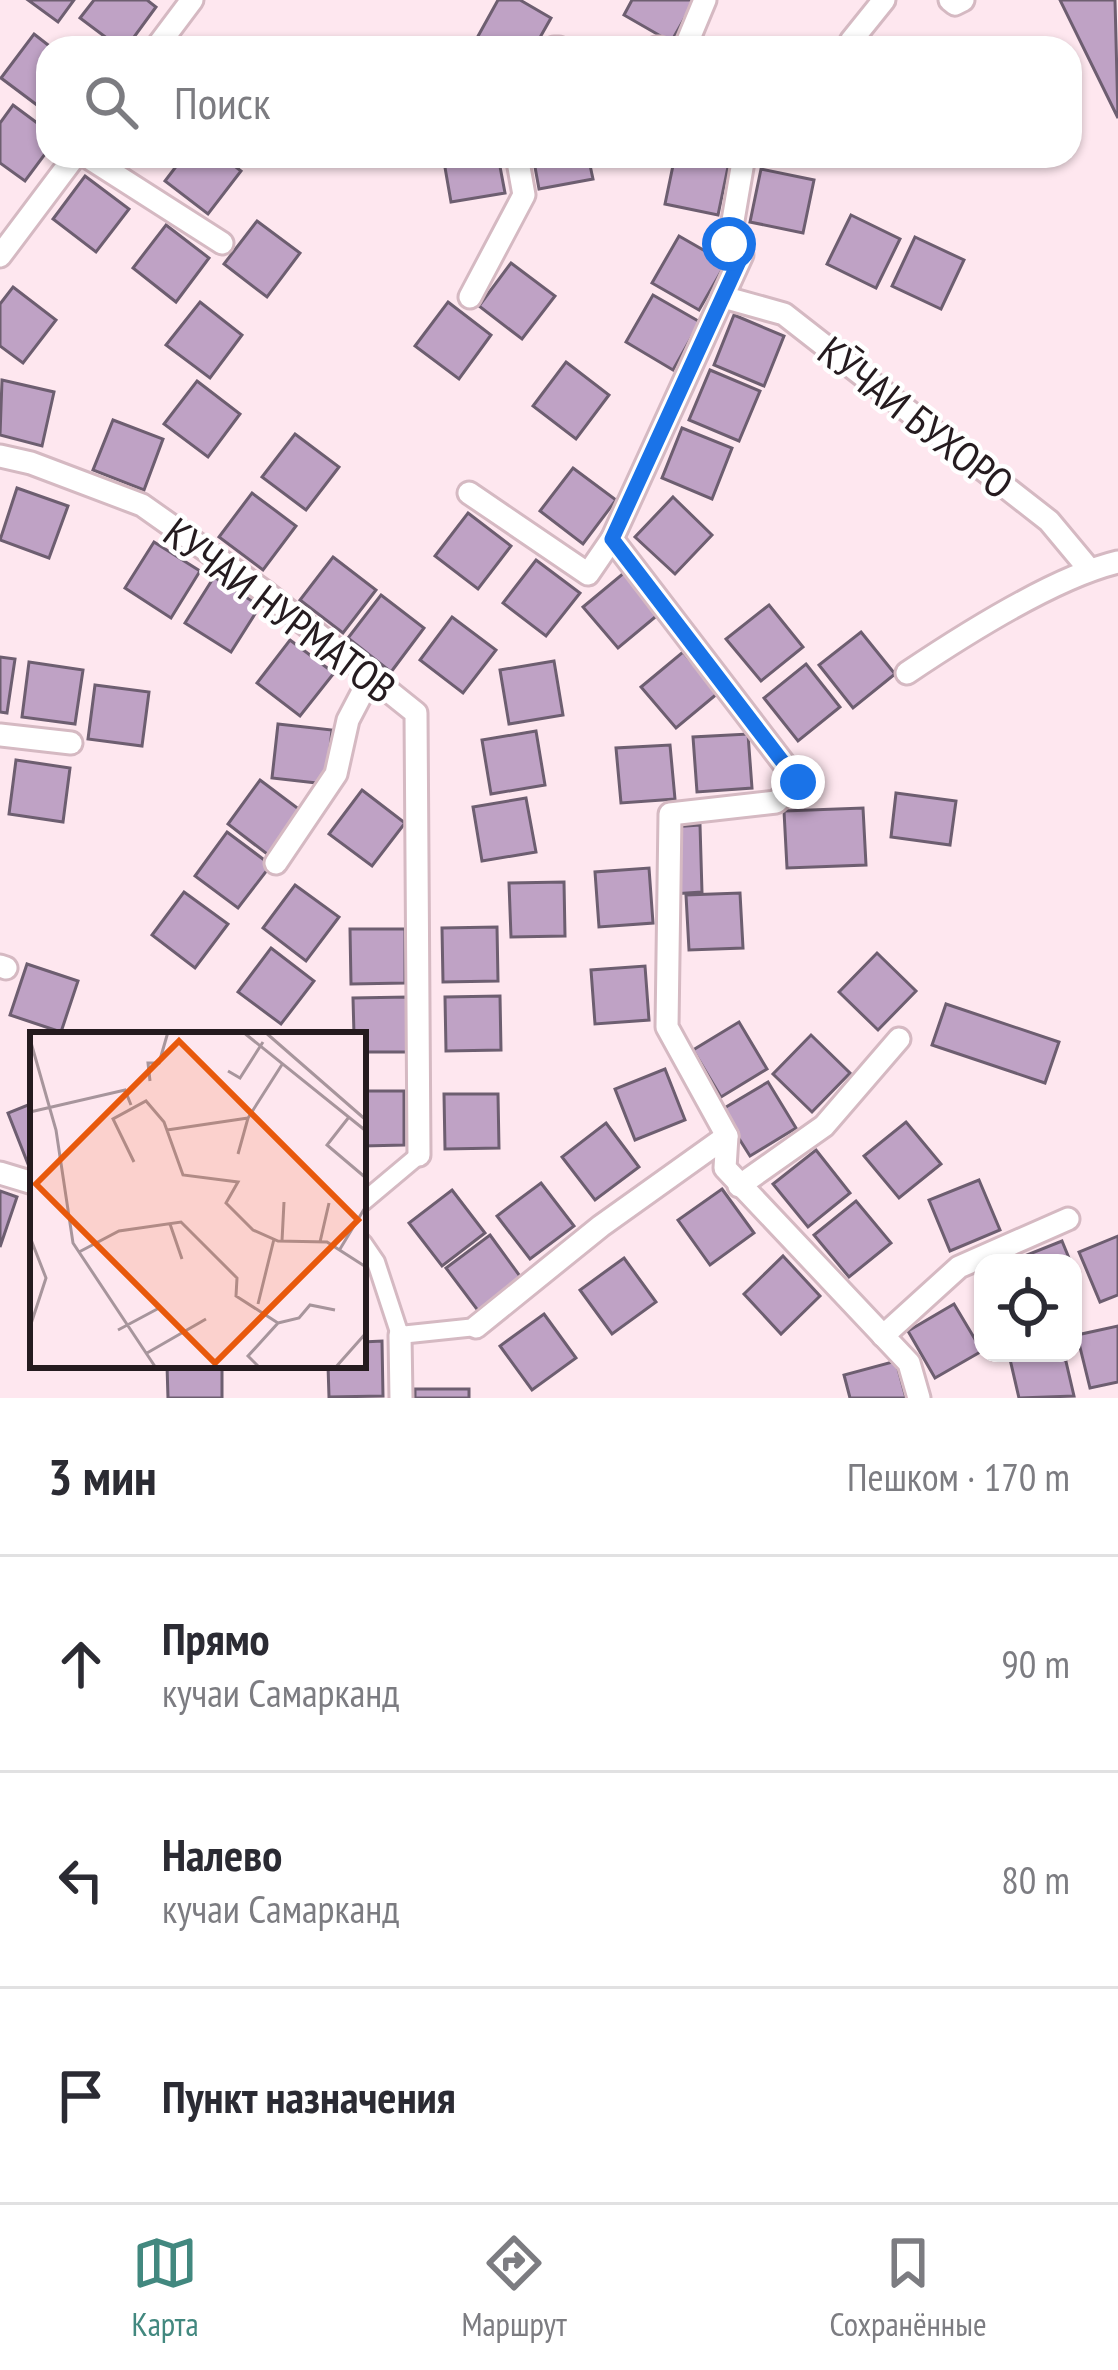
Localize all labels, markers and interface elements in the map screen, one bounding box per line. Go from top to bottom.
search box [36,36,1082,168]
icon: search [78,69,144,135]
text: Поиск [174,73,270,131]
route start [702,217,756,271]
street label: КӮЧАИ БУХОРО [807,324,1025,510]
street label: КУЧАИ НУРМАТОВ [153,505,407,715]
route end [771,755,825,809]
inset map [30,1032,366,1368]
map controls [974,1254,1082,1362]
button: locate [974,1254,1082,1362]
text: 3 мин [48,1443,157,1509]
text: Пешком · 170 m [847,1451,1070,1502]
text: Прямо [162,1609,270,1667]
icon: ahead [48,1631,114,1697]
text: 90 m [1001,1638,1070,1689]
text: кучаи Самарканд [162,1667,399,1718]
text: Налево [162,1825,282,1883]
icon: left [48,1847,114,1913]
text: 80 m [1001,1854,1070,1905]
text: кучаи Самарканд [162,1883,399,1934]
icon: arrive [48,2063,114,2129]
text: Пункт назначения [162,2067,456,2125]
tab: Карта [131,2230,199,2345]
tab: Маршрут [461,2230,567,2345]
tab: Сохранённые [830,2230,987,2345]

